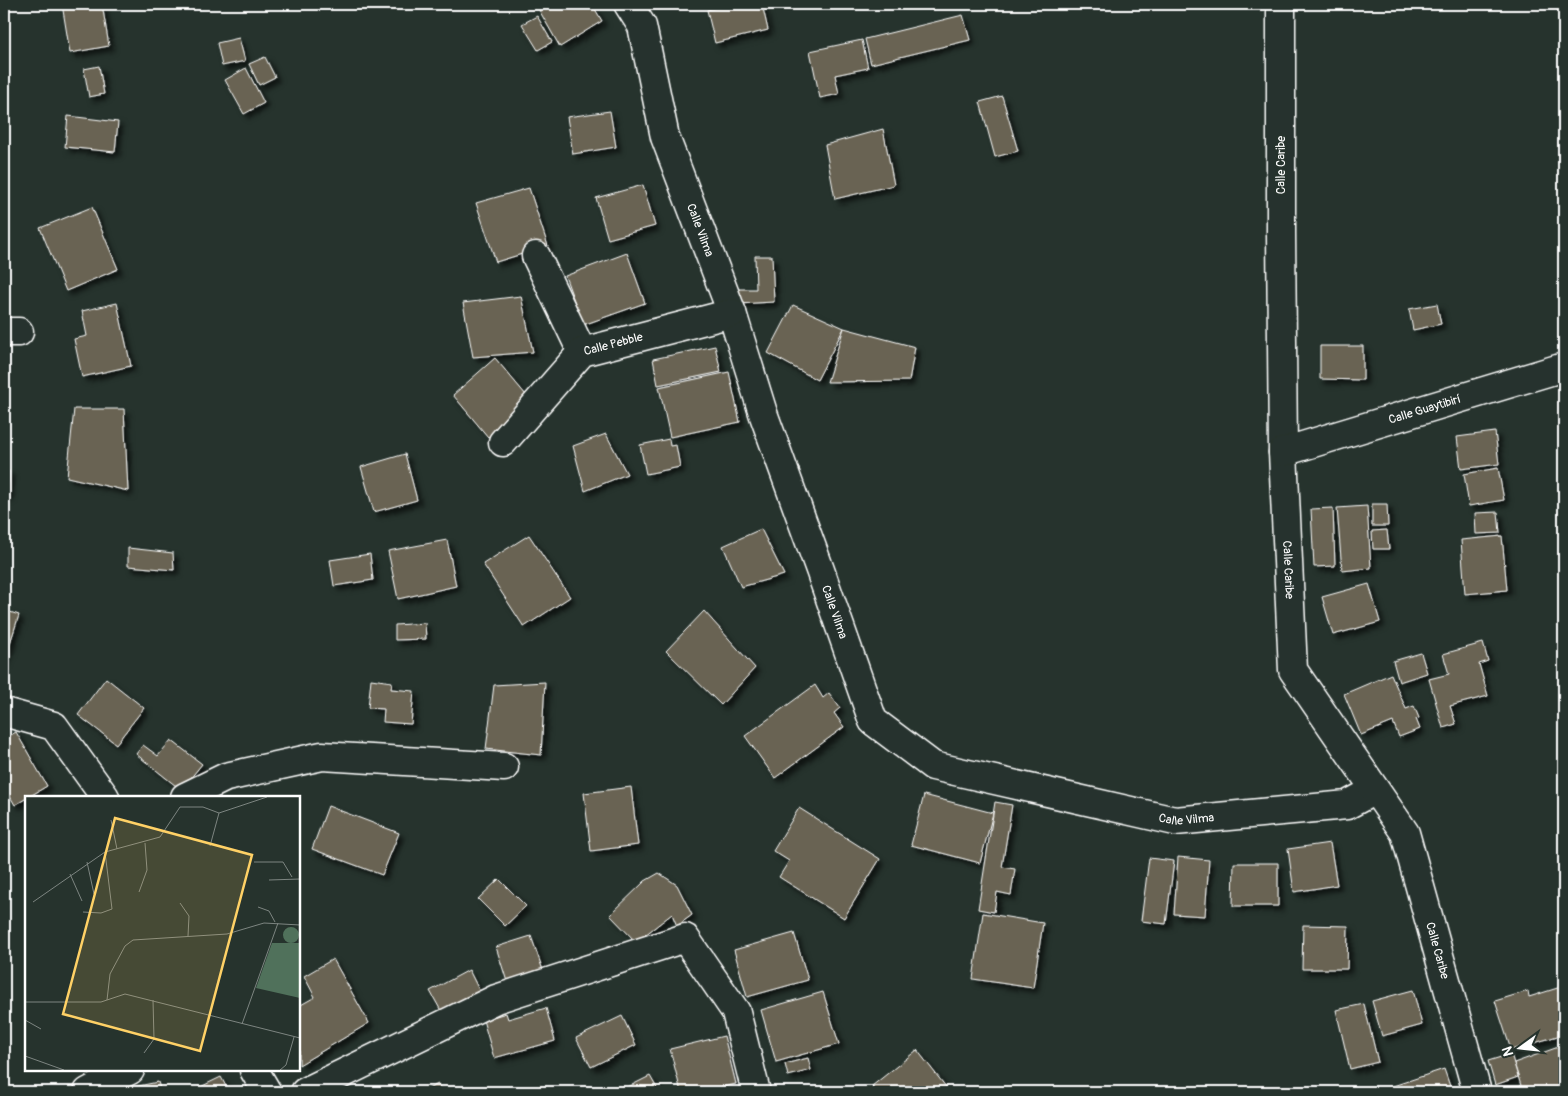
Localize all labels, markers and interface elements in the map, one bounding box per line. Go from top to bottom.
street label: Calle Caribe [1274,136,1289,194]
street label: Calle Vilma [683,202,717,259]
street label: Calle Pebble [582,329,645,359]
street label: Calle Guaytibirí [1387,392,1463,428]
street label: Calle Caribe [1279,540,1297,600]
street label: Calle Vilma [818,583,851,641]
inset map [25,796,300,1071]
street label: Calle Vilma [1157,810,1215,829]
street label: Calle Caribe [1422,920,1452,981]
north arrow [1496,1024,1546,1074]
text: N [1498,1044,1517,1058]

